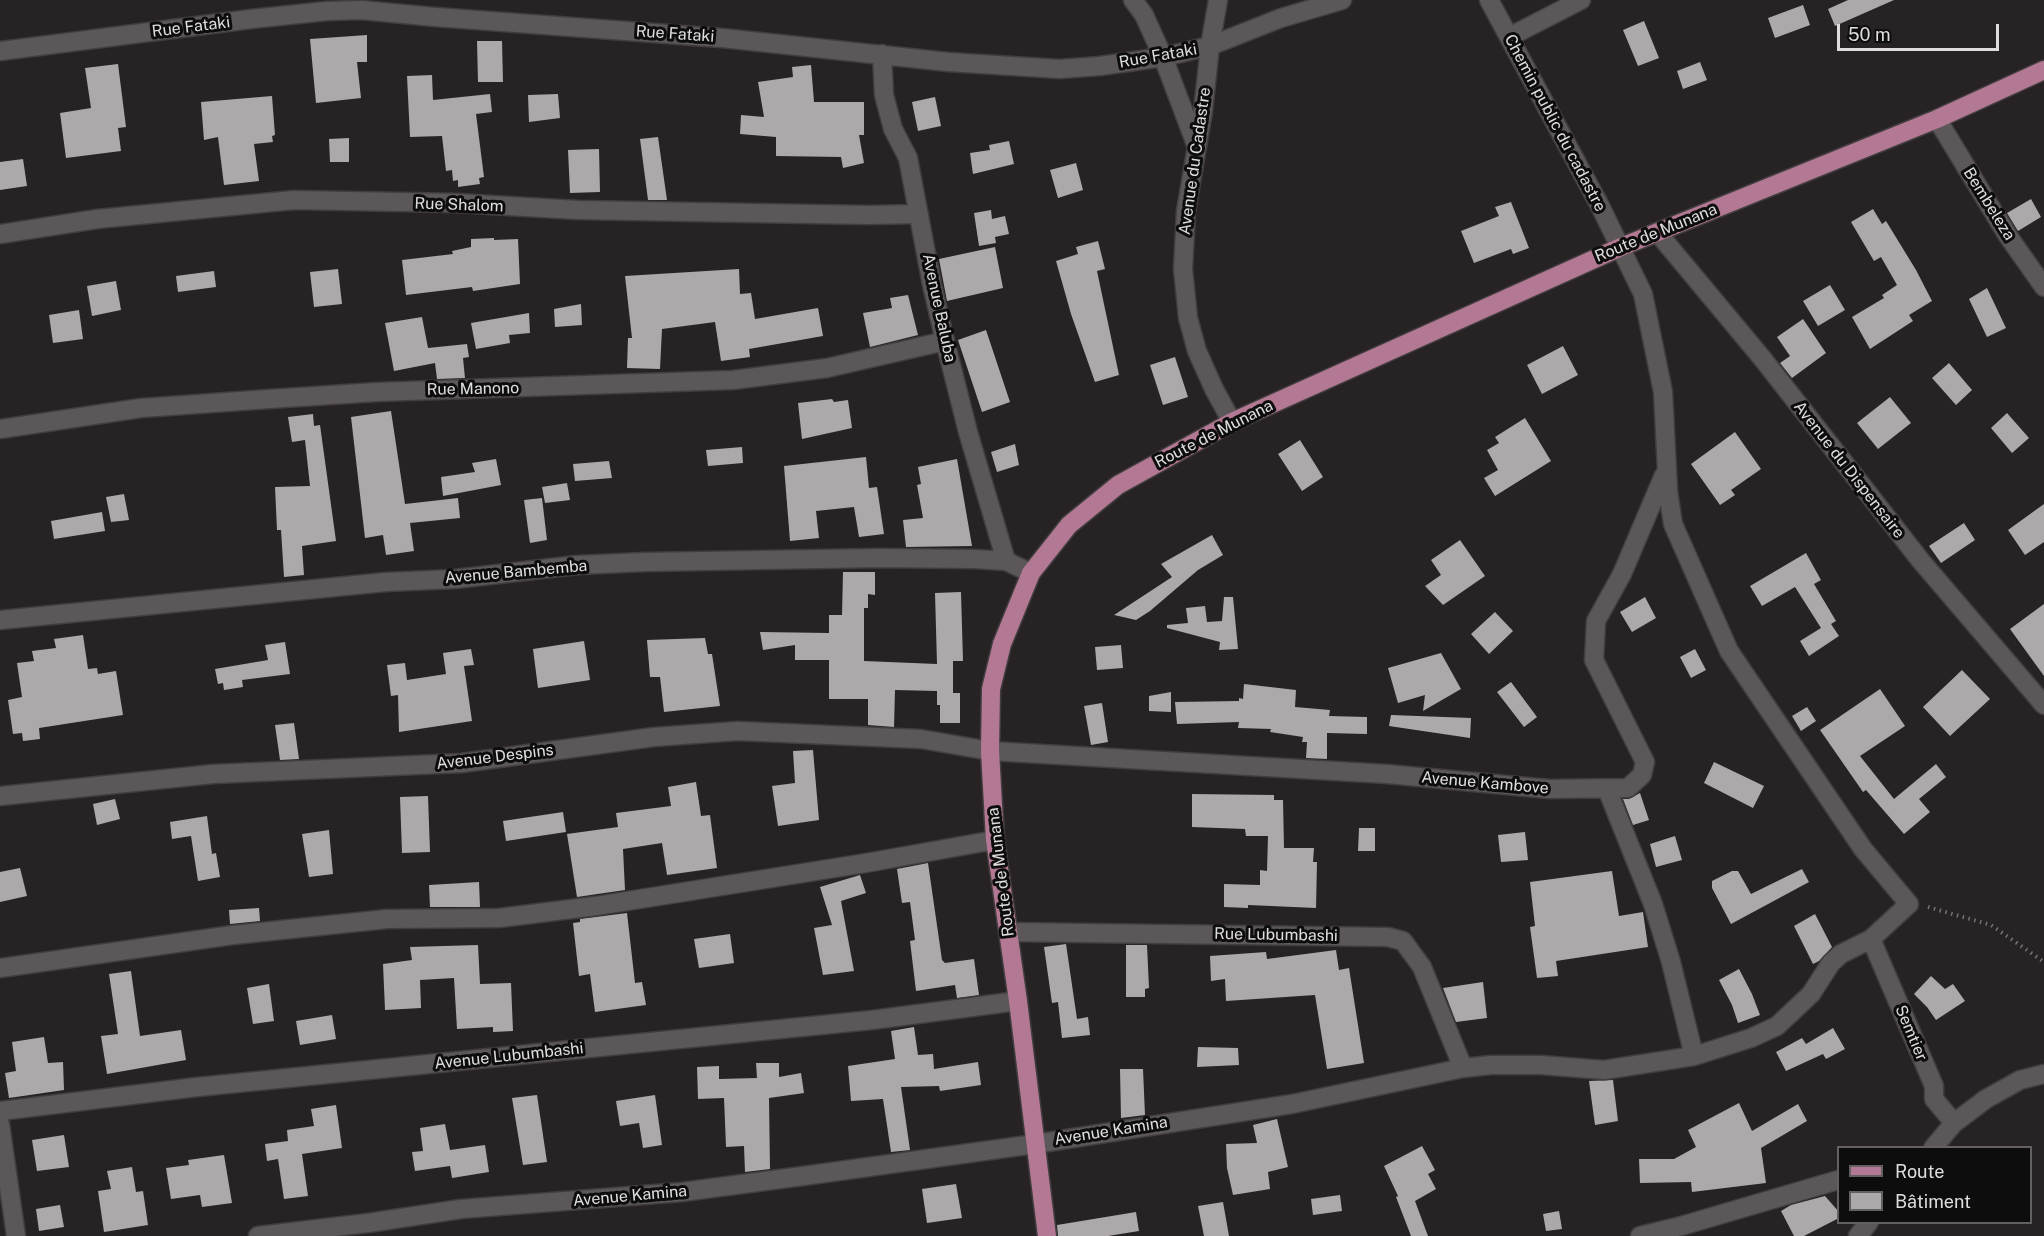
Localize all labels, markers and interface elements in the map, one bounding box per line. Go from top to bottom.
scale bar [1840,12,2002,50]
street label: Rue Fataki [151,13,231,41]
street label: Rue Fataki [635,22,715,46]
text: 50 m [1848,24,1891,45]
street label: Chemin public du cadastre [1500,31,1610,215]
street label: Rue Fataki [1118,40,1198,72]
street label: Avenue du Cadastre [1175,86,1215,236]
street label: Bembeleza [1959,164,2019,244]
street label: Rue Shalom [414,194,504,216]
street label: Route de Munana [1592,200,1720,266]
street label: Avenue Baluba [918,252,960,364]
street label: Rue Manono [427,379,519,399]
street label: Route de Munana [1152,396,1276,472]
street label: Avenue du Dispensaire [1790,398,1908,542]
street label: Avenue Bambemba [444,556,588,588]
street label: Avenue Despins [435,740,555,774]
street label: Avenue Kambove [1421,768,1549,798]
street label: Route de Munana [984,806,1018,938]
street label: Rue Lubumbashi [1214,924,1338,946]
street label: Semtier [1891,1002,1931,1064]
street label: Avenue Lubumbashi [434,1039,584,1073]
street label: Avenue Kamina [1053,1113,1169,1149]
legend [1837,1146,2032,1224]
text: Route [1895,1161,1944,1182]
street label: Avenue Kamina [572,1181,688,1211]
text: Bâtiment [1895,1191,1971,1212]

